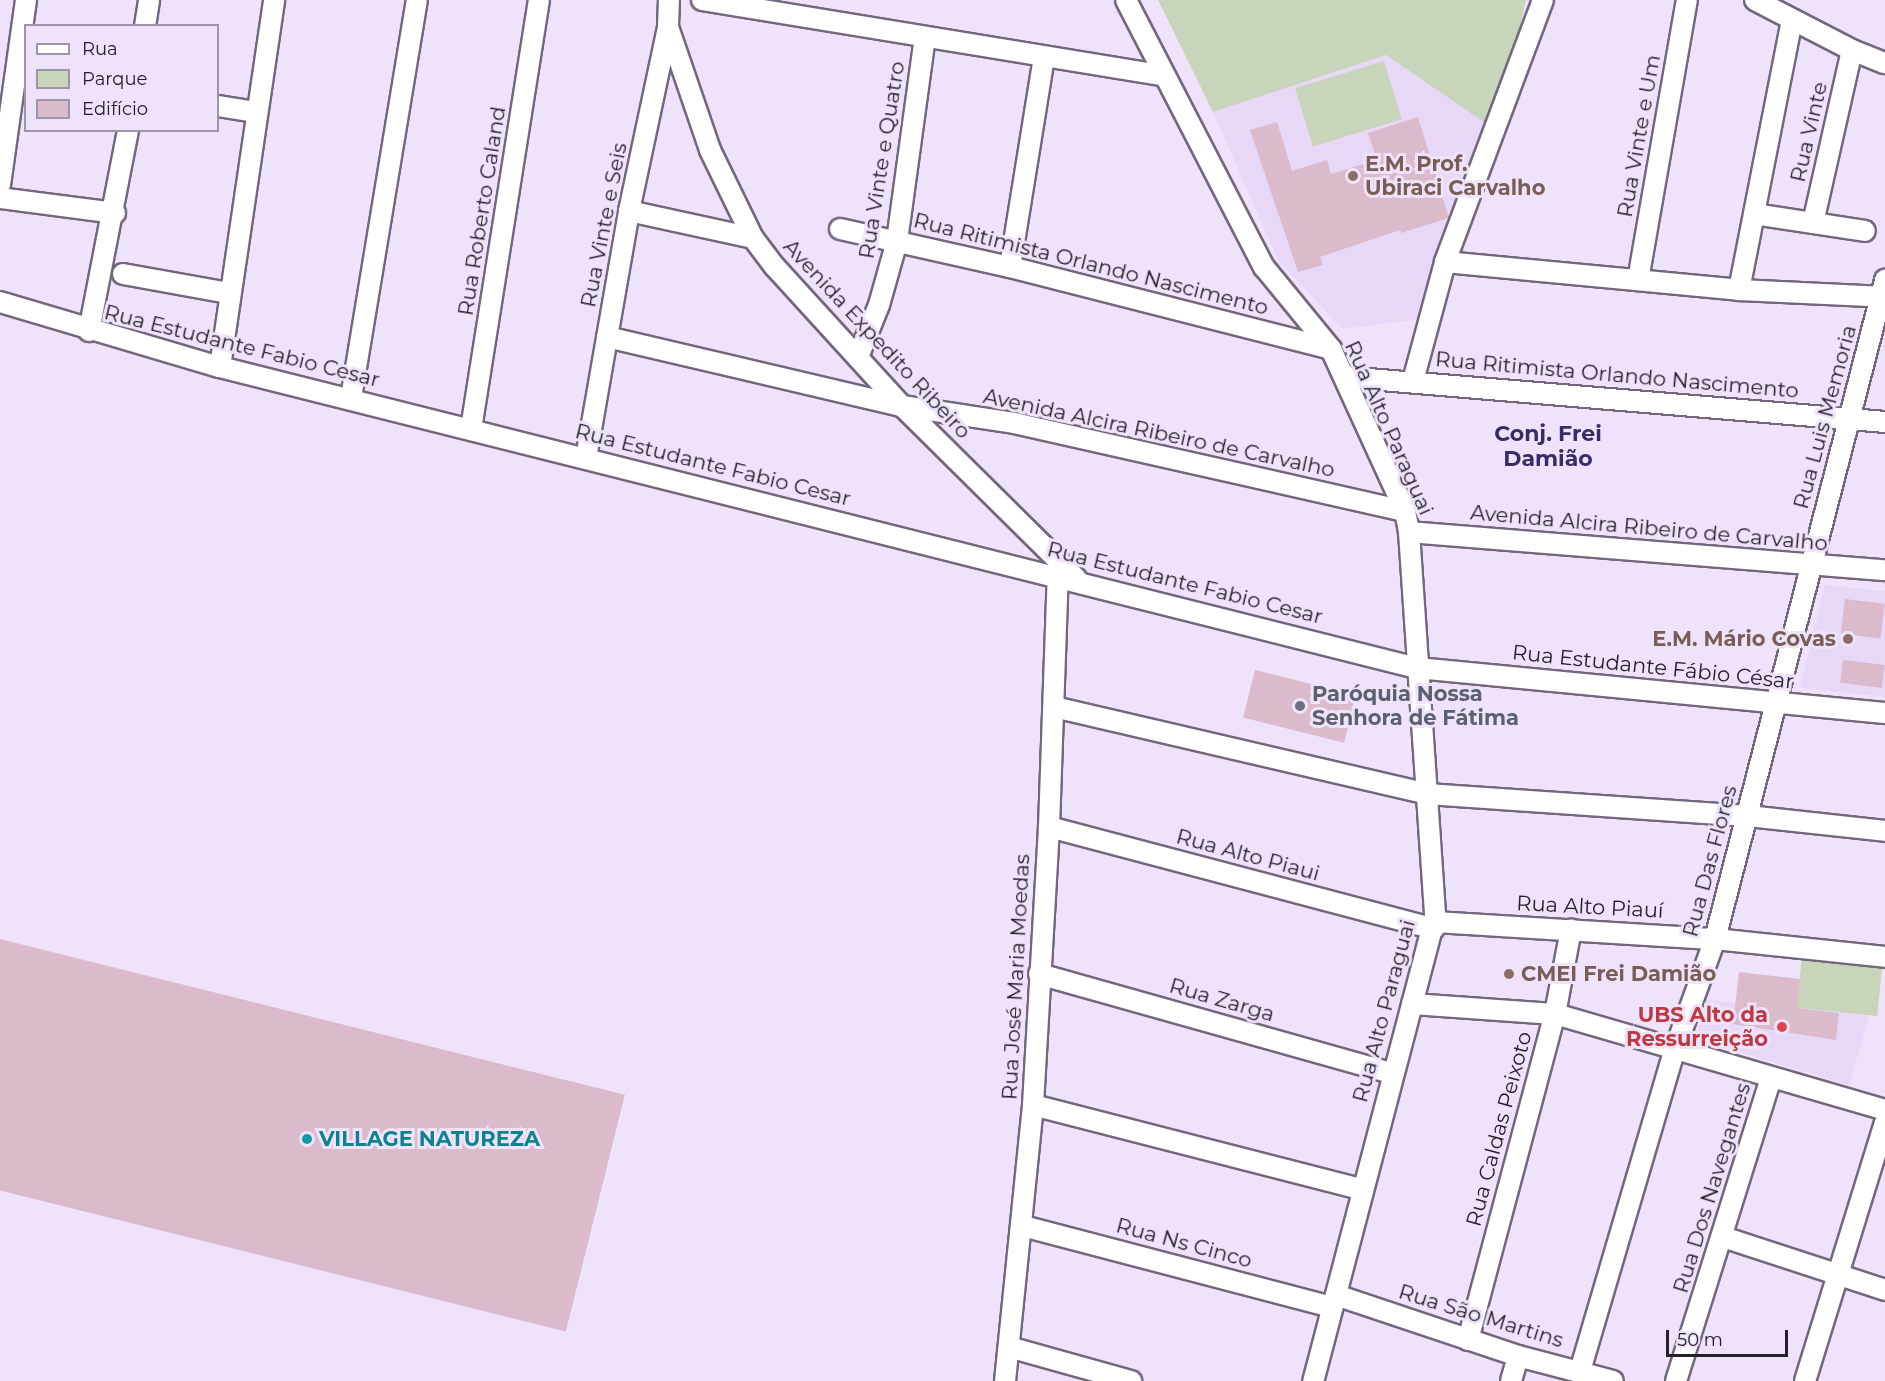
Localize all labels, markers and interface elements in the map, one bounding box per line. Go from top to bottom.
legend [24,24,219,132]
text: Rua [82,38,118,60]
street label: Rua Vinte e Um [1612,53,1666,219]
street label: Rua Vinte e Quatro [854,59,910,261]
text: Parque [82,68,147,90]
street label: Rua Vinte [1785,79,1833,185]
text: Edifício [82,98,148,120]
street label: Rua Roberto Caland [453,105,511,317]
street label: Rua Vinte e Seis [576,140,632,310]
place label: E.M. Prof. Ubiraci Carvalho [1365,151,1545,201]
marker: E.M. Prof. Ubiraci Carvalho [1346,169,1360,183]
street label: Rua Ritimista Orlando Nascimento [911,208,1271,320]
street label: Avenida Expedito Ribeiro [778,234,976,444]
street label: Rua Estudante Fabio Cesar [102,300,382,392]
street label: Rua Luis Memoria [1788,322,1862,512]
street label: Rua Alto Paraguai [1339,337,1439,519]
street label: Rua Ritimista Orlando Nascimento [1434,347,1800,403]
street label: Avenida Alcira Ribeiro de Carvalho [981,383,1337,483]
street label: Rua Estudante Fabio Cesar [573,419,853,511]
district label: Conj. Frei Damião [1494,420,1602,472]
street label: Avenida Alcira Ribeiro de Carvalho [1469,500,1829,556]
street label: Rua Estudante Fabio Cesar [1045,537,1325,629]
place label: E.M. Mário Covas [1652,626,1836,652]
marker: E.M. Mário Covas [1841,632,1855,646]
street label: Rua Estudante Fábio César [1511,640,1795,694]
place label: Paróquia Nossa Senhora de Fátima [1312,681,1519,731]
marker: Paróquia Nossa Senhora de Fátima [1293,699,1307,713]
street label: Rua Das Flores [1678,782,1742,940]
street label: Rua Alto Piaui [1174,824,1322,886]
street label: Rua José Maria Moedas [997,853,1035,1101]
street label: Rua Alto Piauí [1516,891,1664,923]
street label: Rua Alto Paraguai [1347,917,1421,1105]
place label: CMEI Frei Damião [1521,961,1716,987]
marker: CMEI Frei Damião [1502,967,1516,981]
street label: Rua Zarga [1167,973,1277,1027]
place label: UBS Alto da Ressurreição [1626,1002,1768,1052]
marker: UBS Alto da Ressurreição [1773,1018,1791,1036]
street label: Rua Caldas Peixoto [1461,1029,1537,1229]
street label: Rua Dos Navegantes [1668,1080,1756,1296]
place label: VILLAGE NATUREZA [319,1126,540,1152]
marker: VILLAGE NATUREZA [300,1132,314,1146]
street label: Rua Ns Cinco [1113,1213,1255,1273]
street label: Rua São Martins [1396,1279,1566,1353]
scale bar [1669,1318,1790,1356]
text: 50 m [1677,1329,1723,1351]

